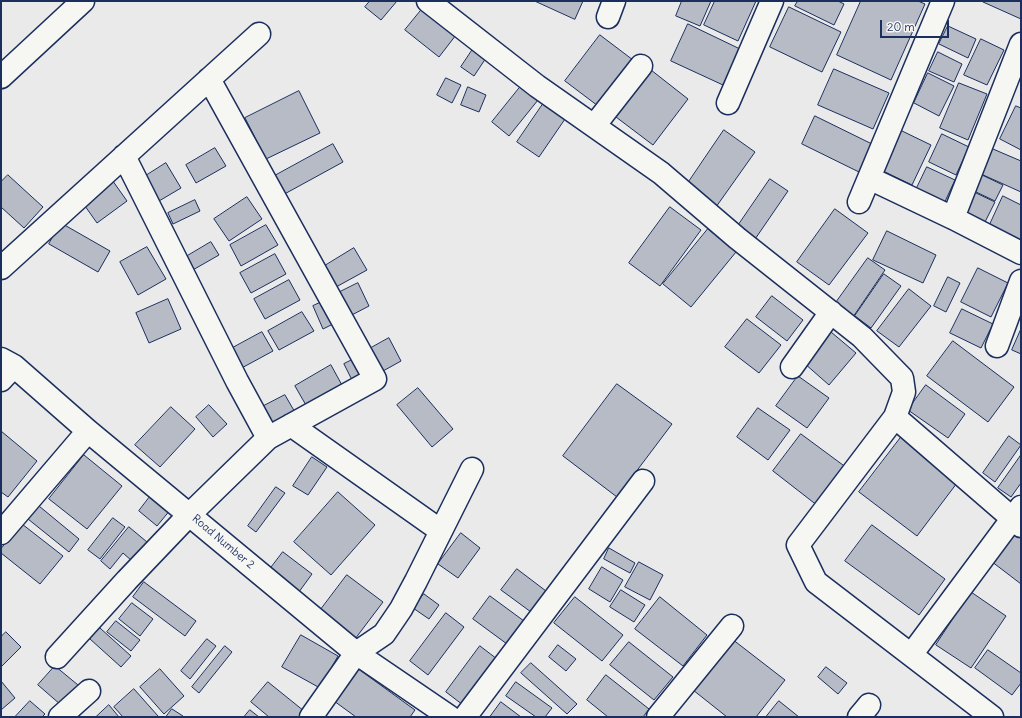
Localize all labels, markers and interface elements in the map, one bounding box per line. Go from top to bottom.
scale bar [882,12,951,38]
text: 20 m [887,19,915,34]
street label: Road Number 2 [189,512,257,572]

